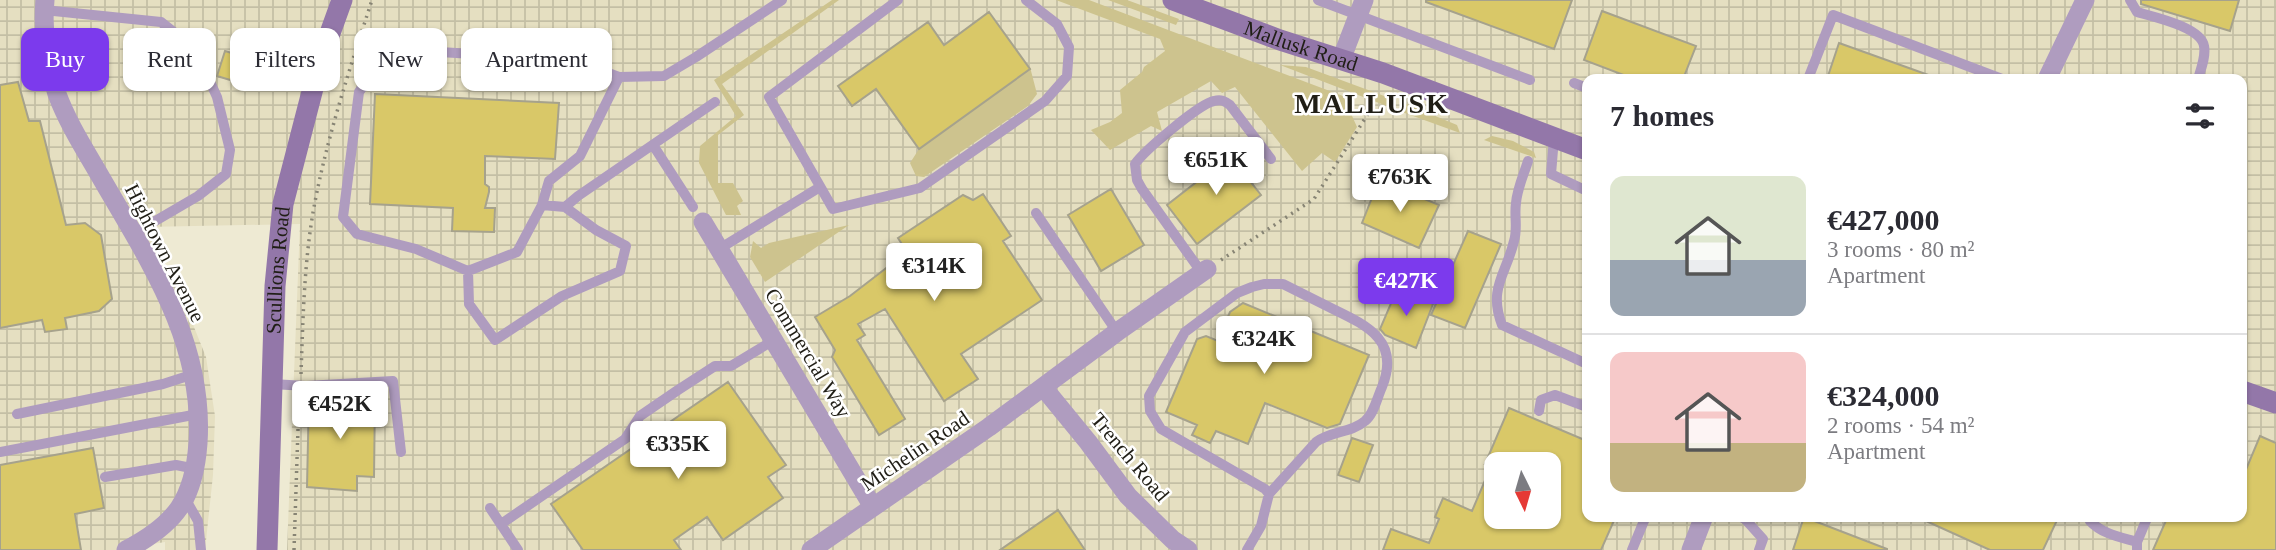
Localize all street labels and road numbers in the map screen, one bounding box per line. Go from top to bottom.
street label: Mallusk Road [1241,16,1361,76]
street label: Hightown Avenue [120,180,210,326]
street label: Scullions Road [262,205,295,334]
street label: Commercial Way [760,284,856,422]
street label: Michelin Road [856,406,974,496]
street label: Trench Road [1086,408,1174,507]

